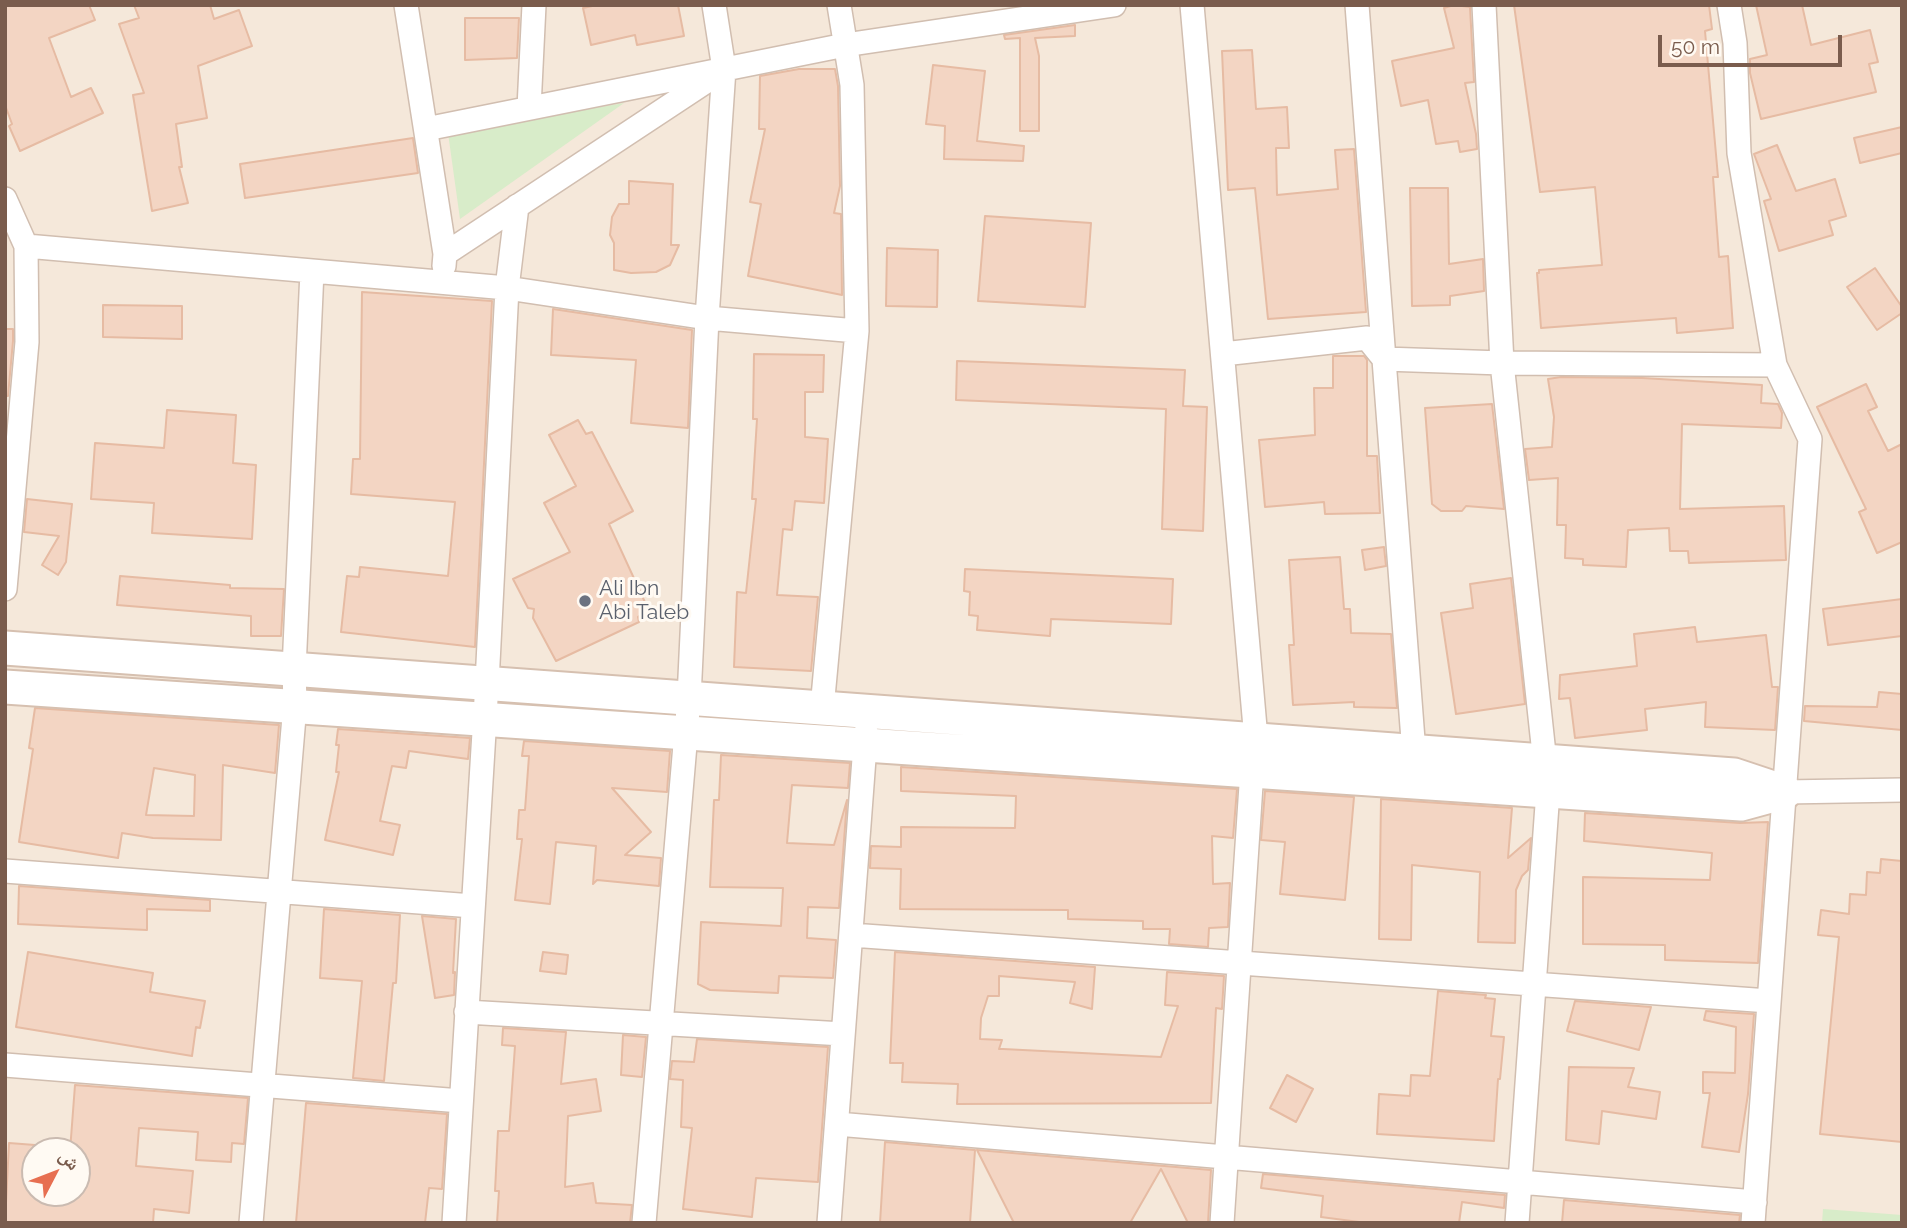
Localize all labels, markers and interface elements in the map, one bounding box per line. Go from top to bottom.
scale bar [1662,21,1846,65]
text: 50 m [1671,34,1720,59]
place label: Ali Ibn Abi Taleb [599,576,689,626]
marker: Ali Ibn Abi Taleb [577,593,593,609]
north arrow [21,1137,91,1207]
text: ش [55,1144,85,1174]

